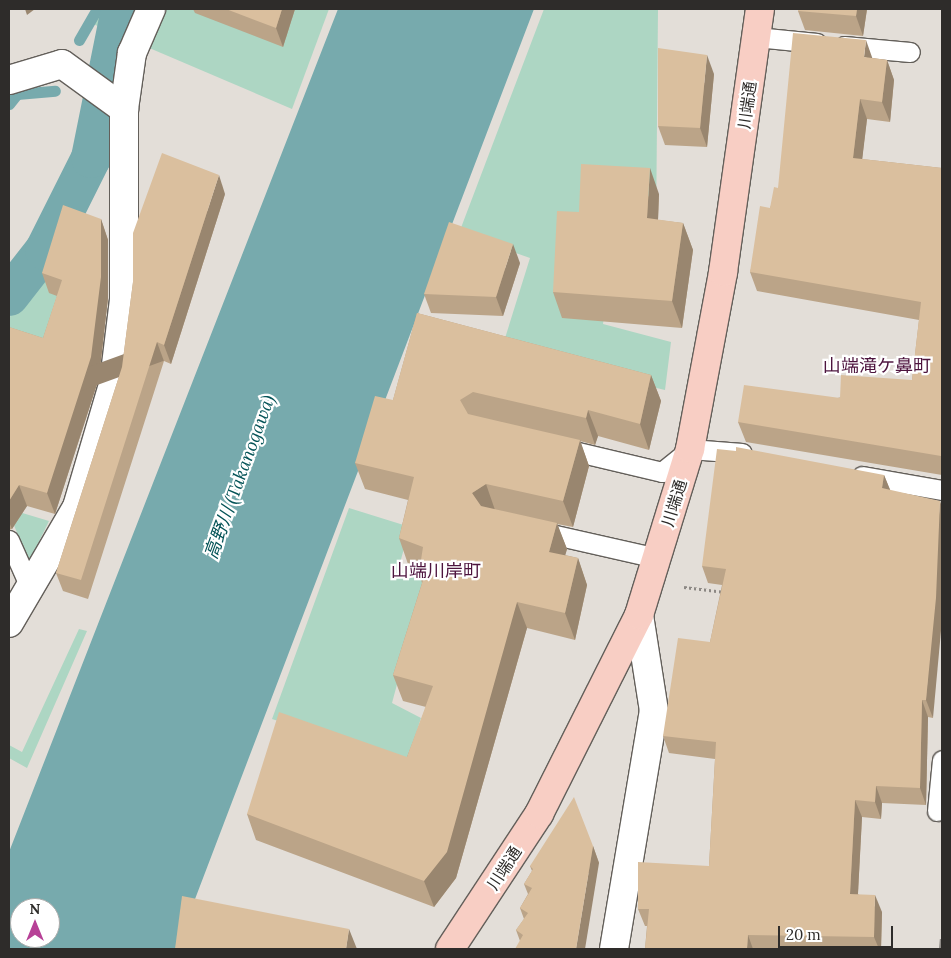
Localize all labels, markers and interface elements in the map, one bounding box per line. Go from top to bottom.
street label: 川端通 [734,80,760,130]
district label: 山端滝ケ鼻町 [823,355,931,377]
water label: 高野川 (Takanogawa) [200,392,280,562]
street label: 川端通 [658,477,690,529]
district label: 山端川岸町 [391,560,481,582]
street label: 川端通 [483,843,525,893]
north arrow [10,898,60,948]
text: N [30,900,40,918]
scale bar [781,916,896,948]
text: 20 m [786,925,821,944]

